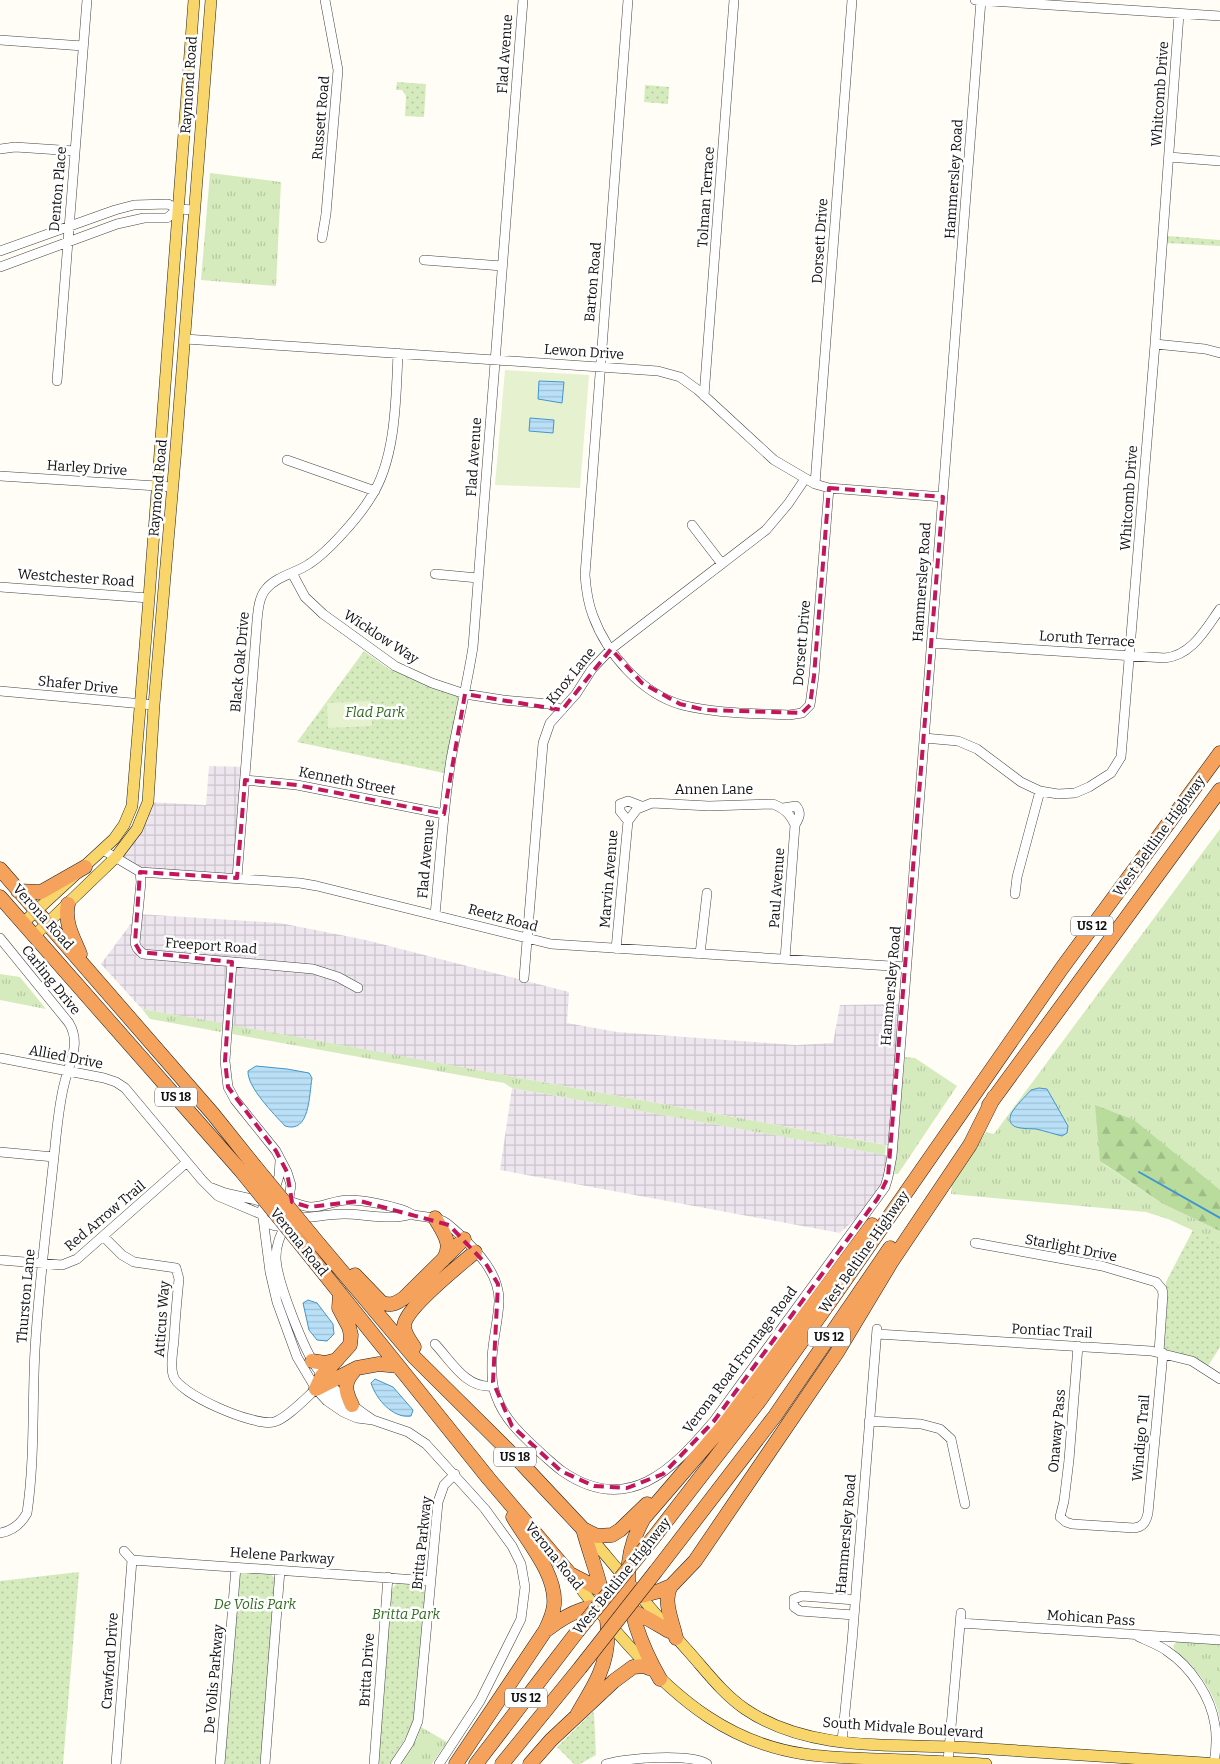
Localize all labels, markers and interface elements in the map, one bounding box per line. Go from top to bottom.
street label: Flad Avenue [494,14,516,94]
street label: Raymond Road [177,36,201,134]
street label: Whitcomb Drive [1148,41,1172,147]
street label: Russett Road [309,75,333,161]
street label: Hammersley Road [941,118,967,240]
street label: Denton Place [46,146,70,232]
street label: Tolman Terrace [694,146,718,248]
street label: Dorsett Drive [809,198,831,284]
street label: Barton Road [581,241,605,323]
street label: Lewon Drive [543,341,625,363]
street label: Flad Avenue [463,417,485,497]
street label: Raymond Road [145,439,171,537]
street label: Whitcomb Drive [1117,445,1141,551]
street label: Harley Drive [46,457,128,479]
street label: Hammersley Road [909,521,935,643]
street label: Westchester Road [17,565,135,591]
street label: Dorsett Drive [790,600,814,686]
street label: Wicklow Way [340,606,422,668]
street label: Black Oak Drive [227,611,253,713]
street label: Loruth Terrace [1039,627,1135,651]
street label: Knox Lane [543,644,599,708]
street label: Shafer Drive [37,672,119,698]
park label: Flad Park [345,704,405,721]
street label: Kenneth Street [297,763,397,799]
street label: West Beltline Highway [1109,772,1209,900]
street label: Annen Lane [675,781,753,798]
street label: Flad Avenue [414,819,438,899]
street label: Marvin Avenue [596,829,622,929]
street label: Paul Avenue [766,847,788,929]
street label: Verona Road [9,881,77,953]
street label: Reetz Road [466,901,540,935]
road number: US 12 [1071,916,1113,936]
street label: Hammersley Road [877,925,905,1047]
street label: Freeport Road [164,934,258,958]
street label: Carling Drive [18,942,84,1018]
street label: Allied Drive [27,1041,105,1073]
road number: US 18 [155,1088,197,1106]
street label: Red Arrow Trail [61,1177,149,1255]
street label: West Beltline Highway [815,1187,913,1316]
street label: Verona Road [266,1205,332,1279]
street label: Starlight Drive [1023,1231,1119,1265]
street label: Thurston Lane [13,1248,39,1344]
street label: Atticus Way [151,1280,173,1358]
street label: Verona Road Frontage Road [679,1283,801,1437]
street label: Pontiac Trail [1011,1320,1093,1342]
road number: US 12 [808,1328,850,1346]
street label: Onaway Pass [1045,1389,1069,1473]
street label: Windigo Trail [1129,1394,1153,1482]
road number: US 18 [494,1448,536,1466]
street label: Hammersley Road [832,1473,860,1595]
street label: Britta Parkway [409,1495,435,1591]
street label: West Beltline Highway [570,1514,675,1638]
street label: Verona Road [521,1519,587,1593]
street label: Helene Parkway [229,1544,335,1568]
park label: De Volis Park [214,1596,297,1613]
park label: Britta Park [372,1606,440,1623]
street label: Mohican Pass [1046,1606,1136,1630]
street label: Crawford Drive [98,1612,122,1710]
street label: De Volis Parkway [201,1623,227,1734]
street label: Britta Drive [356,1633,378,1707]
road number: US 12 [505,1689,547,1708]
street label: South Midvale Boulevard [822,1714,984,1742]

